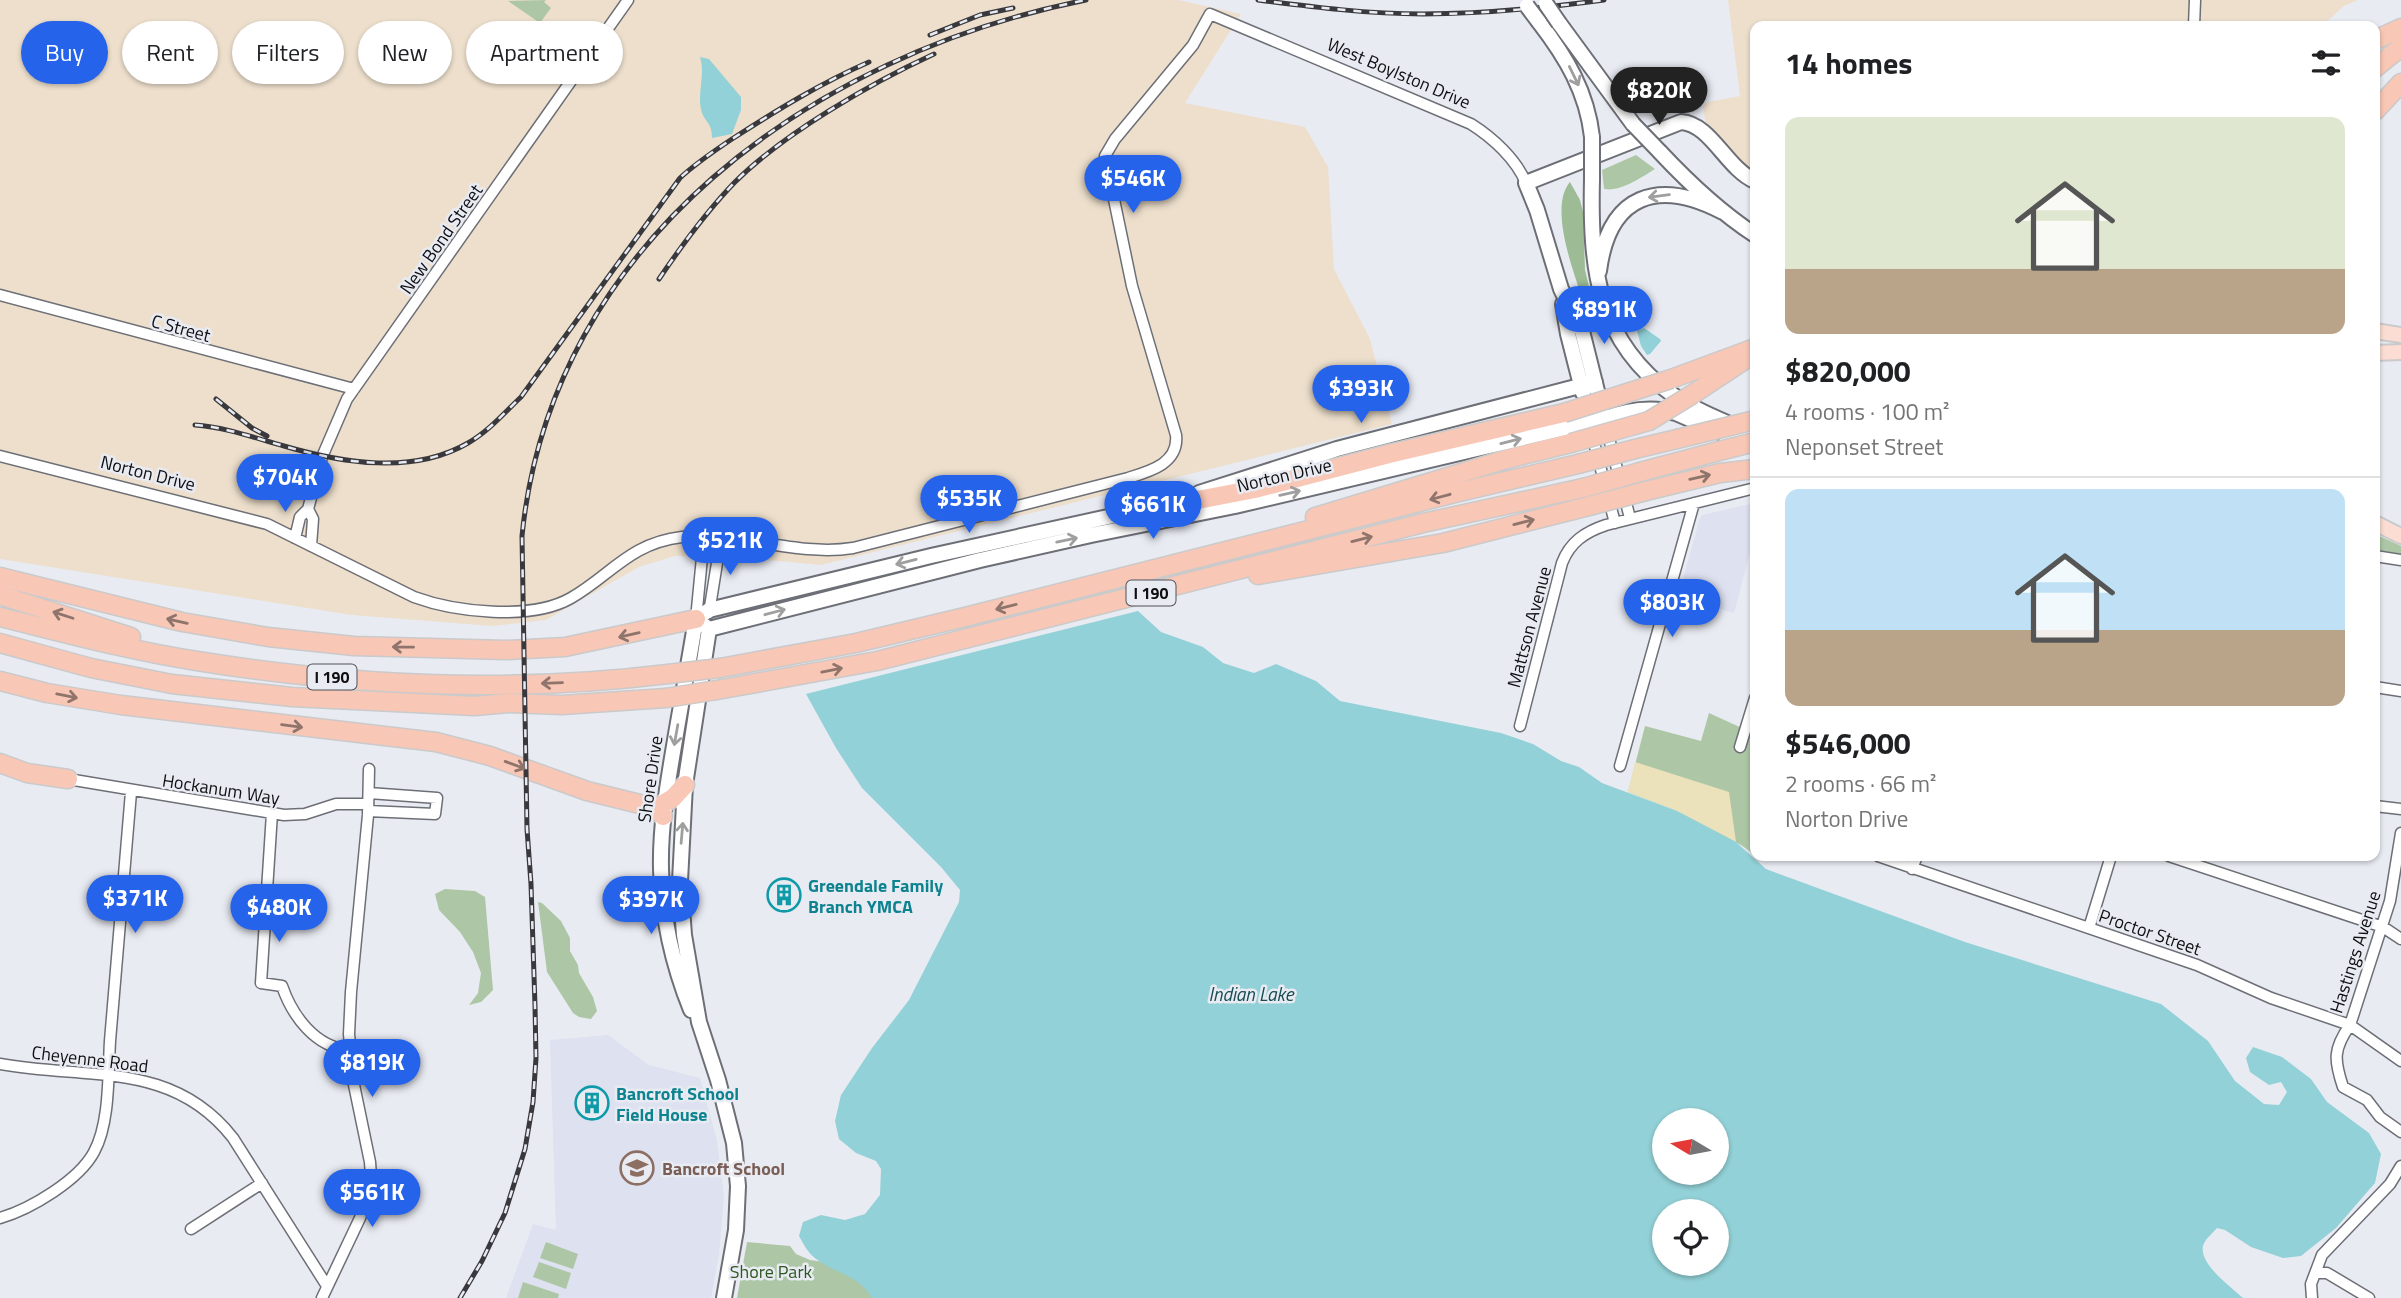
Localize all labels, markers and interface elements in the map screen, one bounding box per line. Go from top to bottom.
chip: Buy [21,21,108,84]
chip: Rent [122,21,218,84]
chip: Filters [232,21,344,84]
chip: New [358,21,452,84]
chip: Apartment [466,21,623,84]
street label: West Boylston Drive [1323,31,1475,115]
text: 14 homes [1785,40,1912,86]
icon: filters [2307,44,2345,82]
one-way arrow [1568,65,1581,86]
pin: $820K [1610,68,1708,127]
text: $820K [1626,72,1692,107]
pin: $546K [1084,156,1182,215]
text: $546K [1100,160,1166,195]
icon: home [2002,163,2128,289]
street label: New Bond Street [393,178,489,300]
one-way arrow [1648,190,1670,203]
pin: $891K [1555,286,1653,346]
text: $891K [1571,291,1637,326]
street label: C Street [148,307,214,349]
text: $820,000 [1785,348,1911,394]
pin: $393K [1312,366,1410,425]
text: $393K [1328,370,1394,405]
text: 4 rooms · 100 m² [1785,394,1949,429]
text: Neponset Street [1785,429,1943,464]
one-way arrow [1499,433,1522,447]
street label: Norton Drive [98,448,198,498]
street label: Norton Drive [1234,451,1334,499]
pin: $704K [236,454,334,514]
text: $704K [252,459,318,494]
one-way arrow [1688,470,1711,483]
pin: $535K [920,476,1018,535]
text: $535K [936,480,1002,515]
pin: $661K [1104,482,1202,541]
text: $661K [1120,486,1186,521]
one-way arrow [1278,486,1301,499]
one-way arrow [1430,491,1452,504]
one-way arrow [1513,515,1535,528]
pin: $521K [681,518,779,577]
text: $521K [697,522,763,557]
one-way arrow [1055,532,1078,546]
one-way arrow [1350,532,1373,545]
icon: home [2002,535,2128,661]
one-way arrow [895,556,918,569]
street label: Mattson Avenue [1500,563,1558,691]
road number: I 190 [1126,580,1176,606]
pin: $803K [1623,580,1721,639]
text: $803K [1639,584,1705,619]
one-way arrow [995,601,1018,614]
one-way arrow [763,605,786,618]
one-way arrow [52,608,74,621]
one-way arrow [166,614,189,627]
one-way arrow [618,628,641,642]
one-way arrow [392,640,415,654]
one-way arrow [820,663,843,677]
road number: I 190 [308,664,356,690]
one-way arrow [540,677,563,690]
one-way arrow [55,690,78,704]
one-way arrow [280,719,303,732]
text: $546,000 [1785,720,1911,766]
one-way arrow [669,723,682,746]
street label: Shore Drive [631,734,669,824]
one-way arrow [504,760,526,772]
street label: Hockanum Way [160,766,282,812]
text: 2 rooms · 66 m² [1785,766,1936,801]
text: Norton Drive [1785,801,1908,836]
one-way arrow [676,822,689,845]
place label: Greendale Family Branch YMCA [808,872,943,920]
pin: $371K [86,876,184,935]
pin: $397K [602,876,700,936]
building icon: Greendale Family Branch YMCA [765,876,803,914]
text: $371K [102,880,168,915]
text: $397K [618,881,684,916]
pin: $480K [230,884,328,944]
street label: Hastings Avenue [2322,887,2388,1017]
text: $480K [246,889,312,924]
street label: Proctor Street [2095,902,2205,962]
water label: Indian Lake [1209,979,1295,1008]
street label: Cheyenne Road [30,1038,150,1080]
pin: $819K [323,1040,421,1099]
text: $819K [339,1044,405,1079]
place label: Bancroft School Field House [616,1080,739,1128]
building icon: Bancroft School Field House [573,1084,611,1122]
north arrow [1652,1108,1729,1185]
map controls [1652,1108,1729,1276]
school or university icon: Bancroft School [618,1149,656,1187]
place label: Bancroft School [662,1155,785,1182]
pin: $561K [323,1170,421,1229]
text: $561K [339,1174,405,1209]
button: locate [1652,1199,1729,1276]
park label: Shore Park [730,1258,813,1285]

